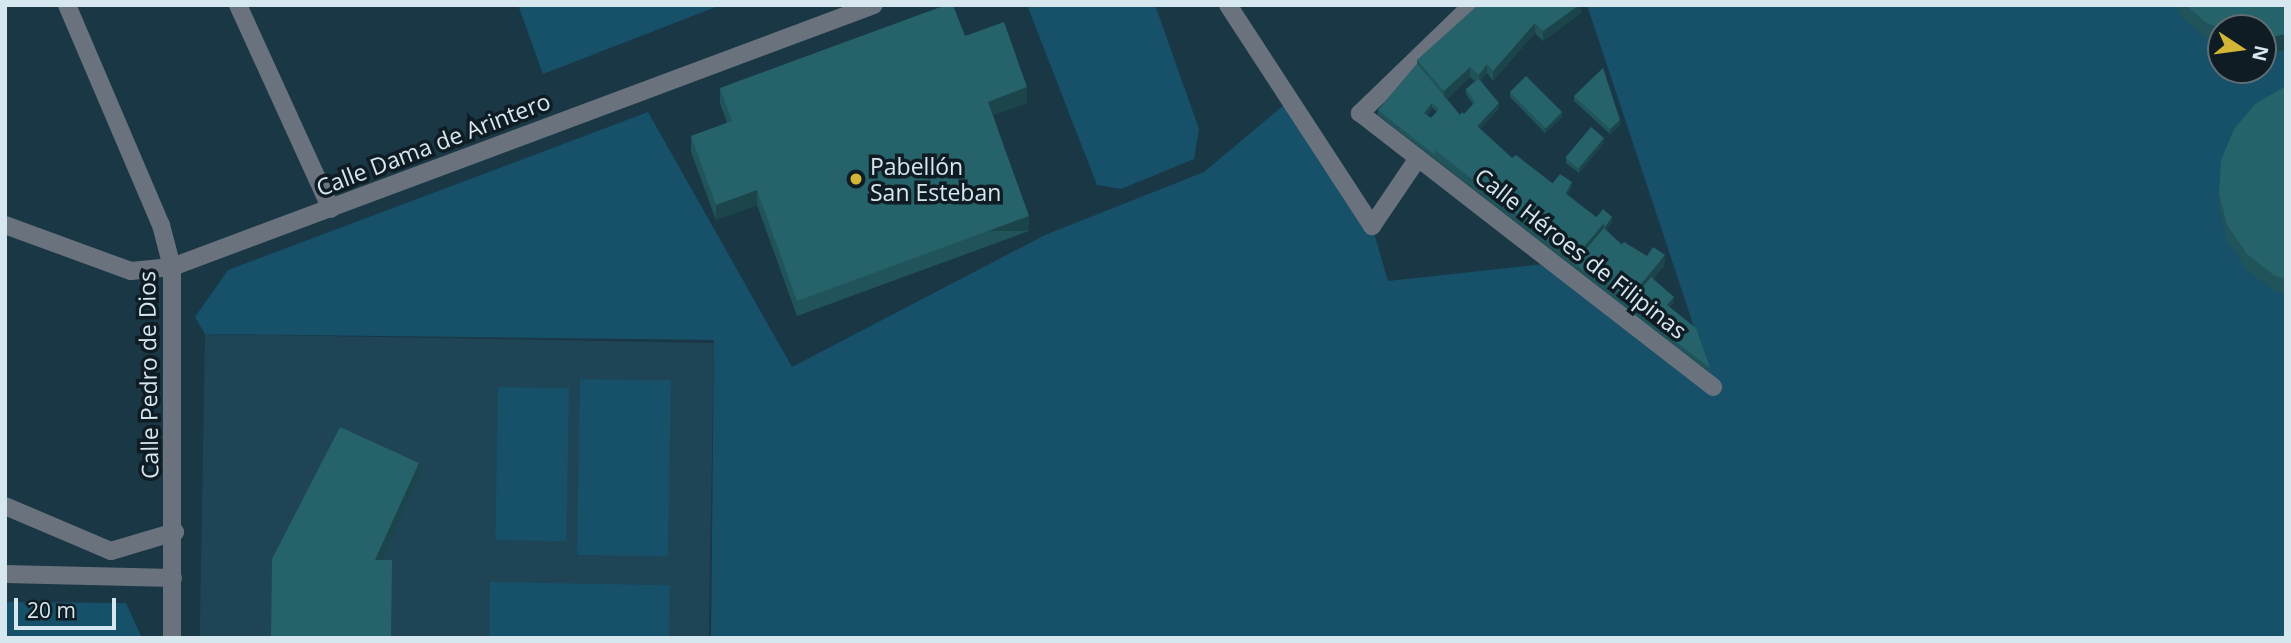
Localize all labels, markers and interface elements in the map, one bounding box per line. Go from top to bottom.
north arrow [2207,14,2277,84]
text: N [2246,43,2275,64]
street label: Calle Dama de Arintero [312,87,554,201]
place label: Pabellón San Esteban [870,152,1001,206]
street label: Calle Héroes de Filipinas [1470,162,1692,344]
marker: Pabellón San Esteban [848,171,864,187]
street label: Calle Pedro de Dios [132,271,164,479]
scale bar [18,584,119,628]
text: 20 m [27,596,76,624]

